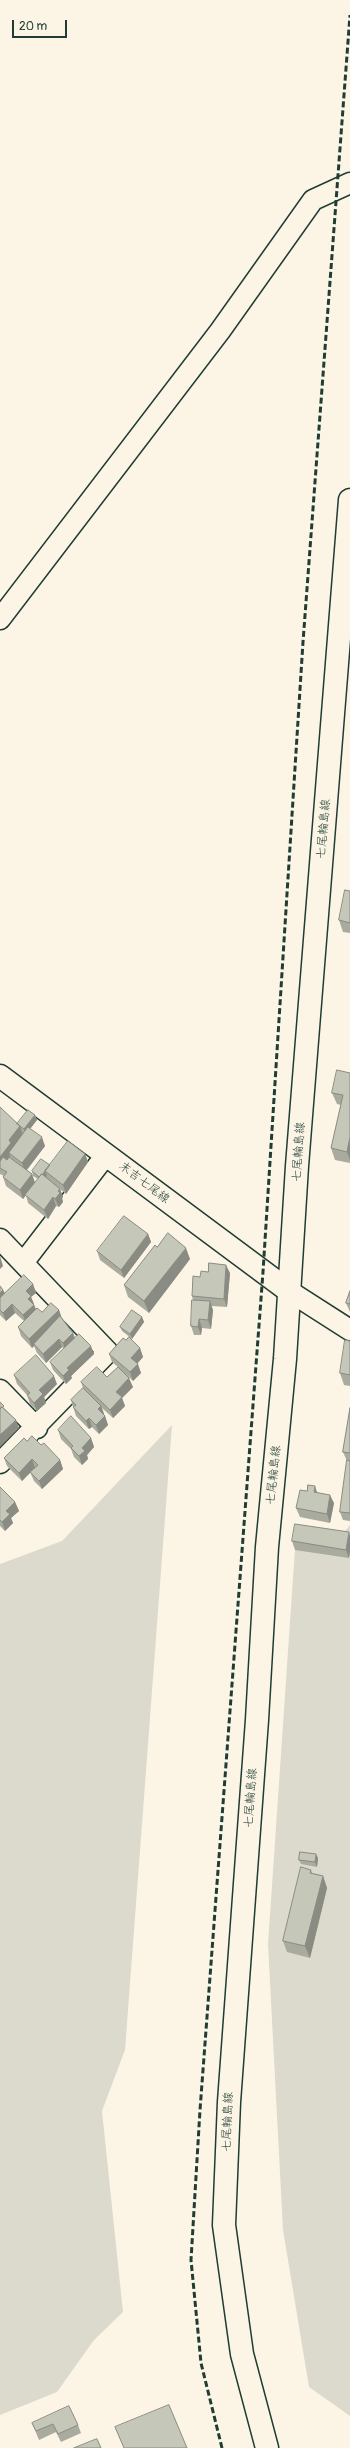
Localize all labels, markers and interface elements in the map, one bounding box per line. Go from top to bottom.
scale bar [14,12,69,38]
text: 20 m [19,19,47,34]
street label: 七尾輪島線 [314,798,334,860]
street label: 七尾輪島線 [290,1122,308,1182]
street label: 末吉七尾線 [116,1159,172,1207]
street label: 七尾輪島線 [264,1444,284,1506]
street label: 七尾輪島線 [242,1768,260,1828]
street label: 七尾輪島線 [220,2092,236,2152]

